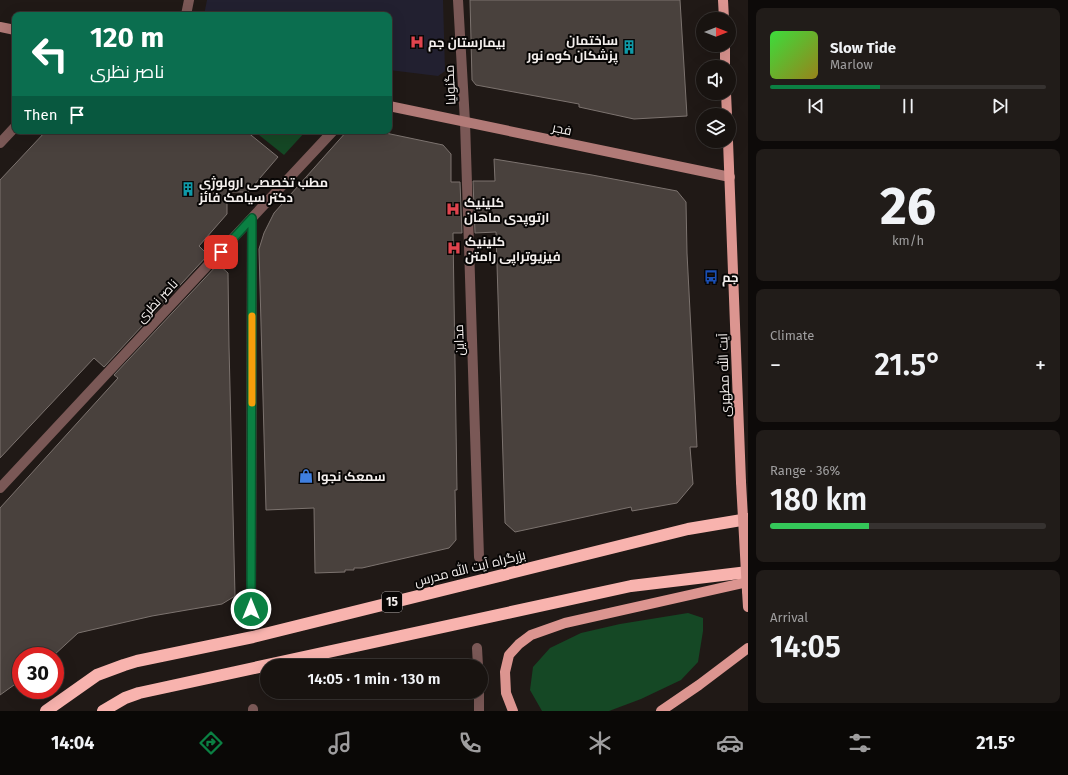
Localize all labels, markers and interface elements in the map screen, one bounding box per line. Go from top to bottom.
north arrow [696,12,736,52]
map controls [696,12,736,148]
text: 120 m [90,21,164,54]
icon: left [24,28,76,80]
place label: ساختمان پزشکان کوه نور [526,33,618,65]
hospital icon: بیمارستان جم [409,34,425,50]
place label: بیمارستان جم [428,35,506,52]
building icon: ساختمان پزشکان کوه نور [621,39,637,55]
text: Slow Tide [830,39,896,57]
text: Marlow [830,57,873,72]
button: sound [696,60,736,100]
text: ناصر نظری [90,61,164,83]
street label: مگنولیا [441,65,459,105]
icon: previous [805,95,827,117]
icon: pause [897,95,919,117]
icon: next [989,95,1011,117]
icon: arrive [66,104,88,126]
text: Then [24,106,58,124]
button: layers [696,108,736,148]
street label: فجر [550,119,573,138]
place label: مطب تخصصی ارولوژی دکتر سیامک فائز [198,175,328,205]
text: 26 [880,175,936,238]
building icon: مطب تخصصی ارولوژی دکتر سیامک فائز [180,181,196,197]
place label: کلینیک ارتوپدی ماهان [464,195,549,227]
hospital icon: کلینیک ارتوپدی ماهان [445,201,461,217]
text: km/h [892,233,924,248]
place label: کلینیک فیزیوتراپی رامتن [465,234,561,266]
pin [204,235,238,269]
hospital icon: کلینیک فیزیوتراپی رامتن [446,240,462,256]
icon: arrive [210,241,232,263]
bus stop icon: جم [703,269,719,285]
place label: جم [722,270,739,287]
street label: ناصر نظری [133,276,181,326]
street label: مداین [451,324,467,356]
text: Climate [770,328,814,343]
street label: آیت الله مطهری [714,332,733,417]
text: 21.5° [875,347,942,383]
text: − [770,352,781,379]
text: + [1035,352,1046,379]
text: Range · 36% [770,463,840,478]
shop icon: سمعک نجوا [298,468,314,484]
place label: سمعک نجوا [317,469,386,485]
text: 180 km [770,482,867,518]
street label: بزرگراه آیت الله مدرس [413,546,527,589]
position arrow [230,588,272,630]
road number: 15 [382,592,402,612]
text: Arrival [770,610,808,625]
text: 14:05 [770,629,841,665]
speed limit sign: 30 [12,647,64,699]
text: 14:05 · 1 min · 130 m [308,670,441,688]
icon: directions [197,729,225,757]
icon: music [326,729,354,757]
icon: phone [456,729,484,757]
icon: climate [586,729,614,757]
icon: car [716,729,744,757]
icon: filters [846,729,874,757]
text: 14:04 [51,732,95,754]
text: 21.5° [976,732,1017,754]

